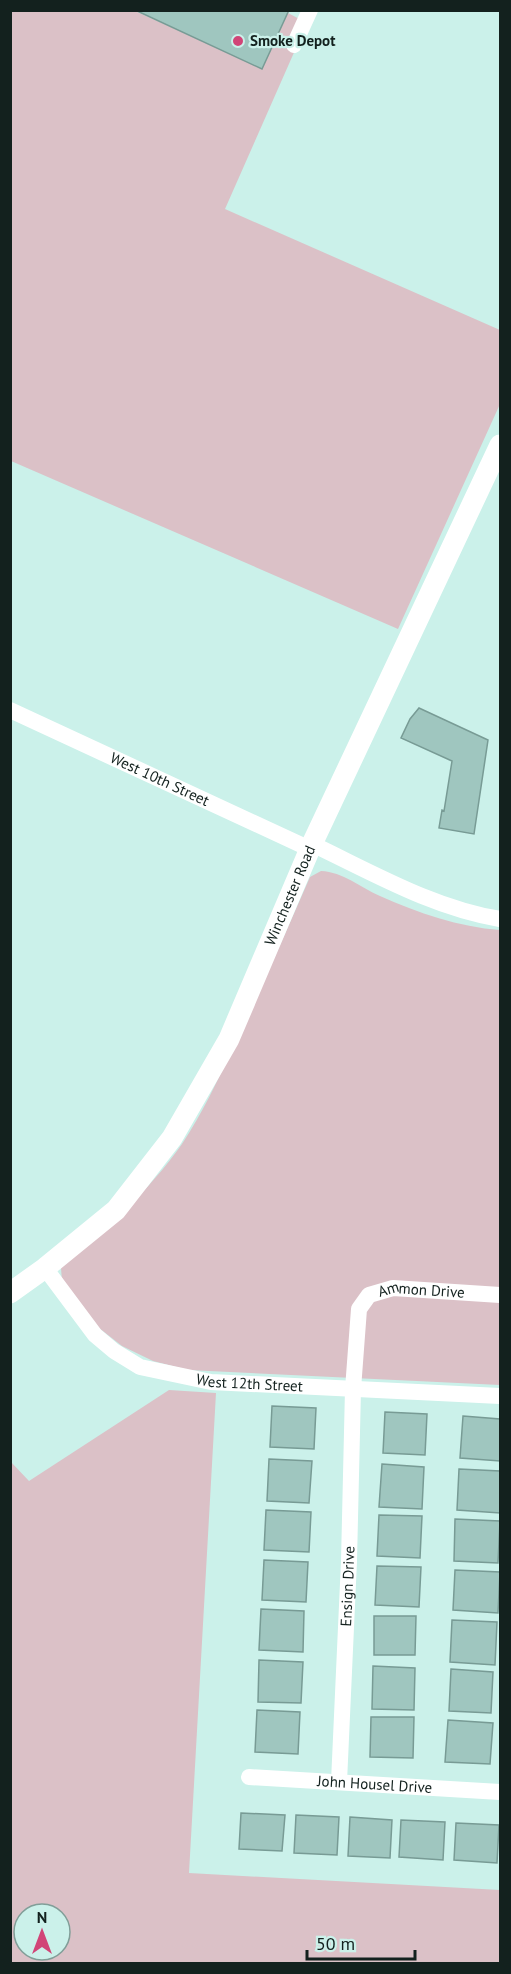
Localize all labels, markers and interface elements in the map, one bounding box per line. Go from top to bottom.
place label: Smoke Depot [250,31,336,50]
marker: Smoke Depot [231,34,245,48]
street label: West 10th Street [107,748,212,810]
street label: Winchester Road [260,842,319,948]
street label: Ammon Drive [376,1277,465,1302]
street label: West 12th Street [194,1369,303,1395]
street label: Ensign Drive [336,1546,358,1627]
street label: John Housel Drive [316,1771,433,1797]
north arrow [12,1902,72,1962]
text: N [37,1907,47,1927]
scale bar [307,1923,415,1961]
text: 50 m [316,1932,355,1955]

